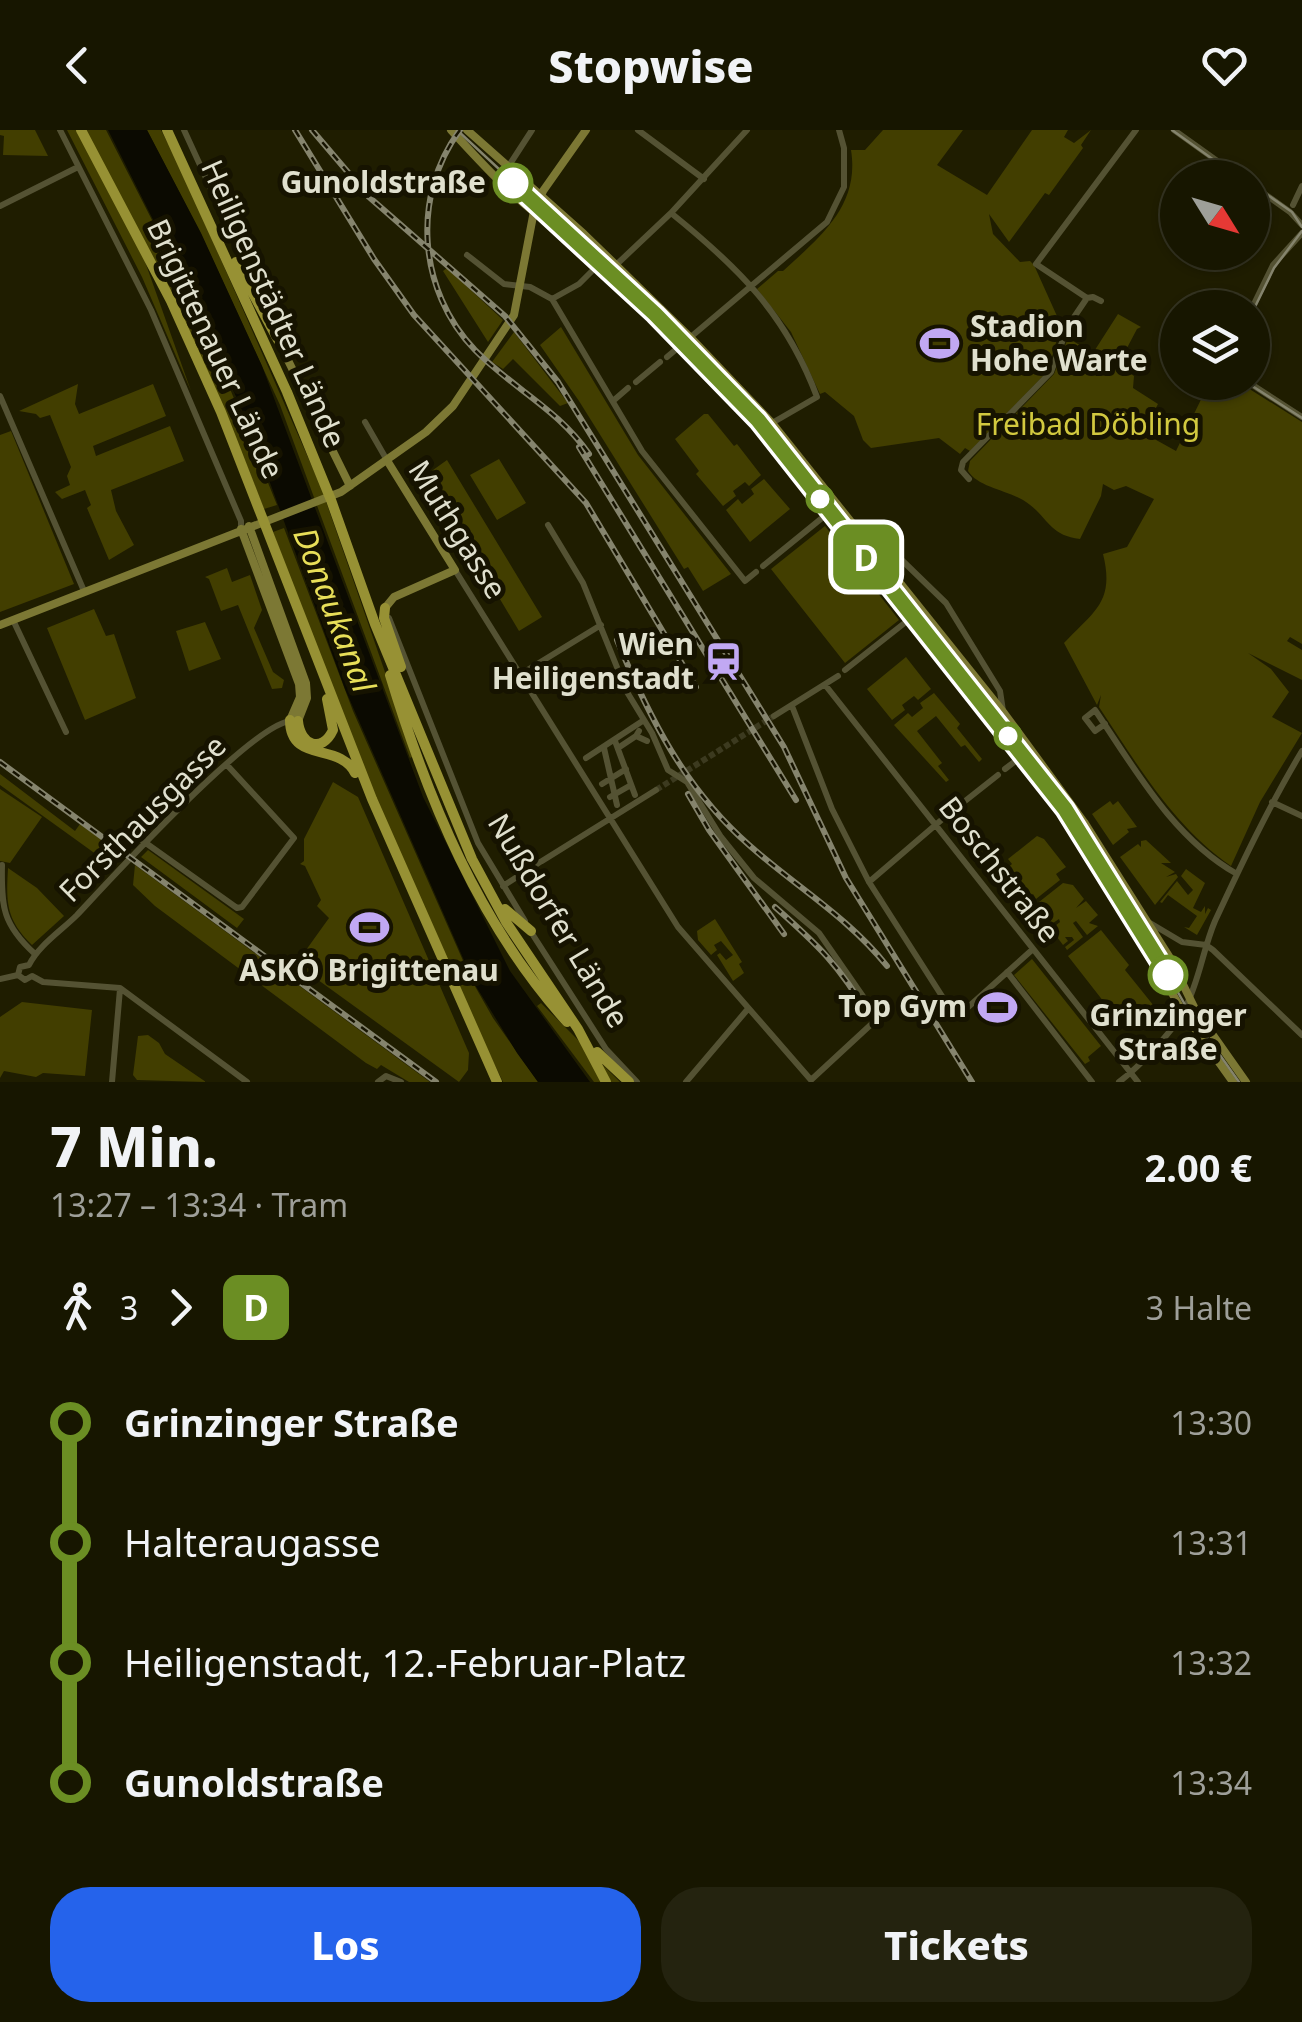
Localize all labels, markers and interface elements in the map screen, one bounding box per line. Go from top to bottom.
text: Stopwise [548,35,754,96]
icon: back [50,38,105,93]
icon: heart [1197,38,1252,93]
street label: Heiligenstädter Lände [192,153,356,454]
north arrow [1160,160,1270,270]
map controls [1160,160,1270,400]
place label: Gunoldstraße [281,161,486,202]
marker: Gunoldstraße [494,164,532,202]
street label: Brigittenauer Lände [138,212,295,485]
button: layers [1160,290,1270,400]
place label: Stadion Hohe Warte [970,305,1148,380]
sports icon: Stadion Hohe Warte [919,323,961,365]
park label: Freibad Döbling [976,403,1200,444]
street label: Muthgasse [400,452,517,606]
unlabelled marker [807,486,833,512]
water label: Donaukanal [284,521,387,699]
line badge: D [834,524,898,590]
text: D [853,534,879,581]
place label: Wien Heiligenstadt [492,623,694,698]
station icon: Wien Heiligenstadt [703,641,745,683]
unlabelled marker [995,723,1021,749]
street label: Forsthausgasse [49,725,234,910]
street label: Boschstraße [930,788,1070,951]
street label: Nußdorfer Lände [479,805,639,1035]
sports icon: ASKÖ Brigittenau [348,906,390,948]
place label: ASKÖ Brigittenau [239,949,499,990]
marker: Grinzinger Straße [1149,956,1187,994]
place label: Top Gym [838,985,967,1026]
sports icon: Top Gym [976,986,1018,1028]
place label: Grinzinger Straße [1089,994,1247,1069]
text: 7 Min. [50,1108,218,1183]
text: 2.00 € [1144,1141,1252,1193]
text: 13:27 – 13:34 · Tram [50,1183,348,1226]
icon: walk [50,1280,105,1335]
icon: forward [153,1280,208,1335]
text: D [243,1284,269,1331]
text: 3 [120,1286,138,1329]
text: 3 Halte [1146,1286,1252,1329]
text: Grinzinger Straße [124,1396,459,1448]
text: 13:30 [1170,1401,1252,1444]
text: Halteraugasse [124,1516,381,1568]
text: 13:31 [1170,1521,1252,1564]
text: Heiligenstadt, 12.-Februar-Platz [124,1636,686,1688]
text: 13:32 [1170,1641,1252,1684]
text: Gunoldstraße [124,1756,384,1808]
text: 13:34 [1170,1761,1252,1804]
button: Los [50,1887,641,2002]
button: Tickets [661,1887,1252,2002]

